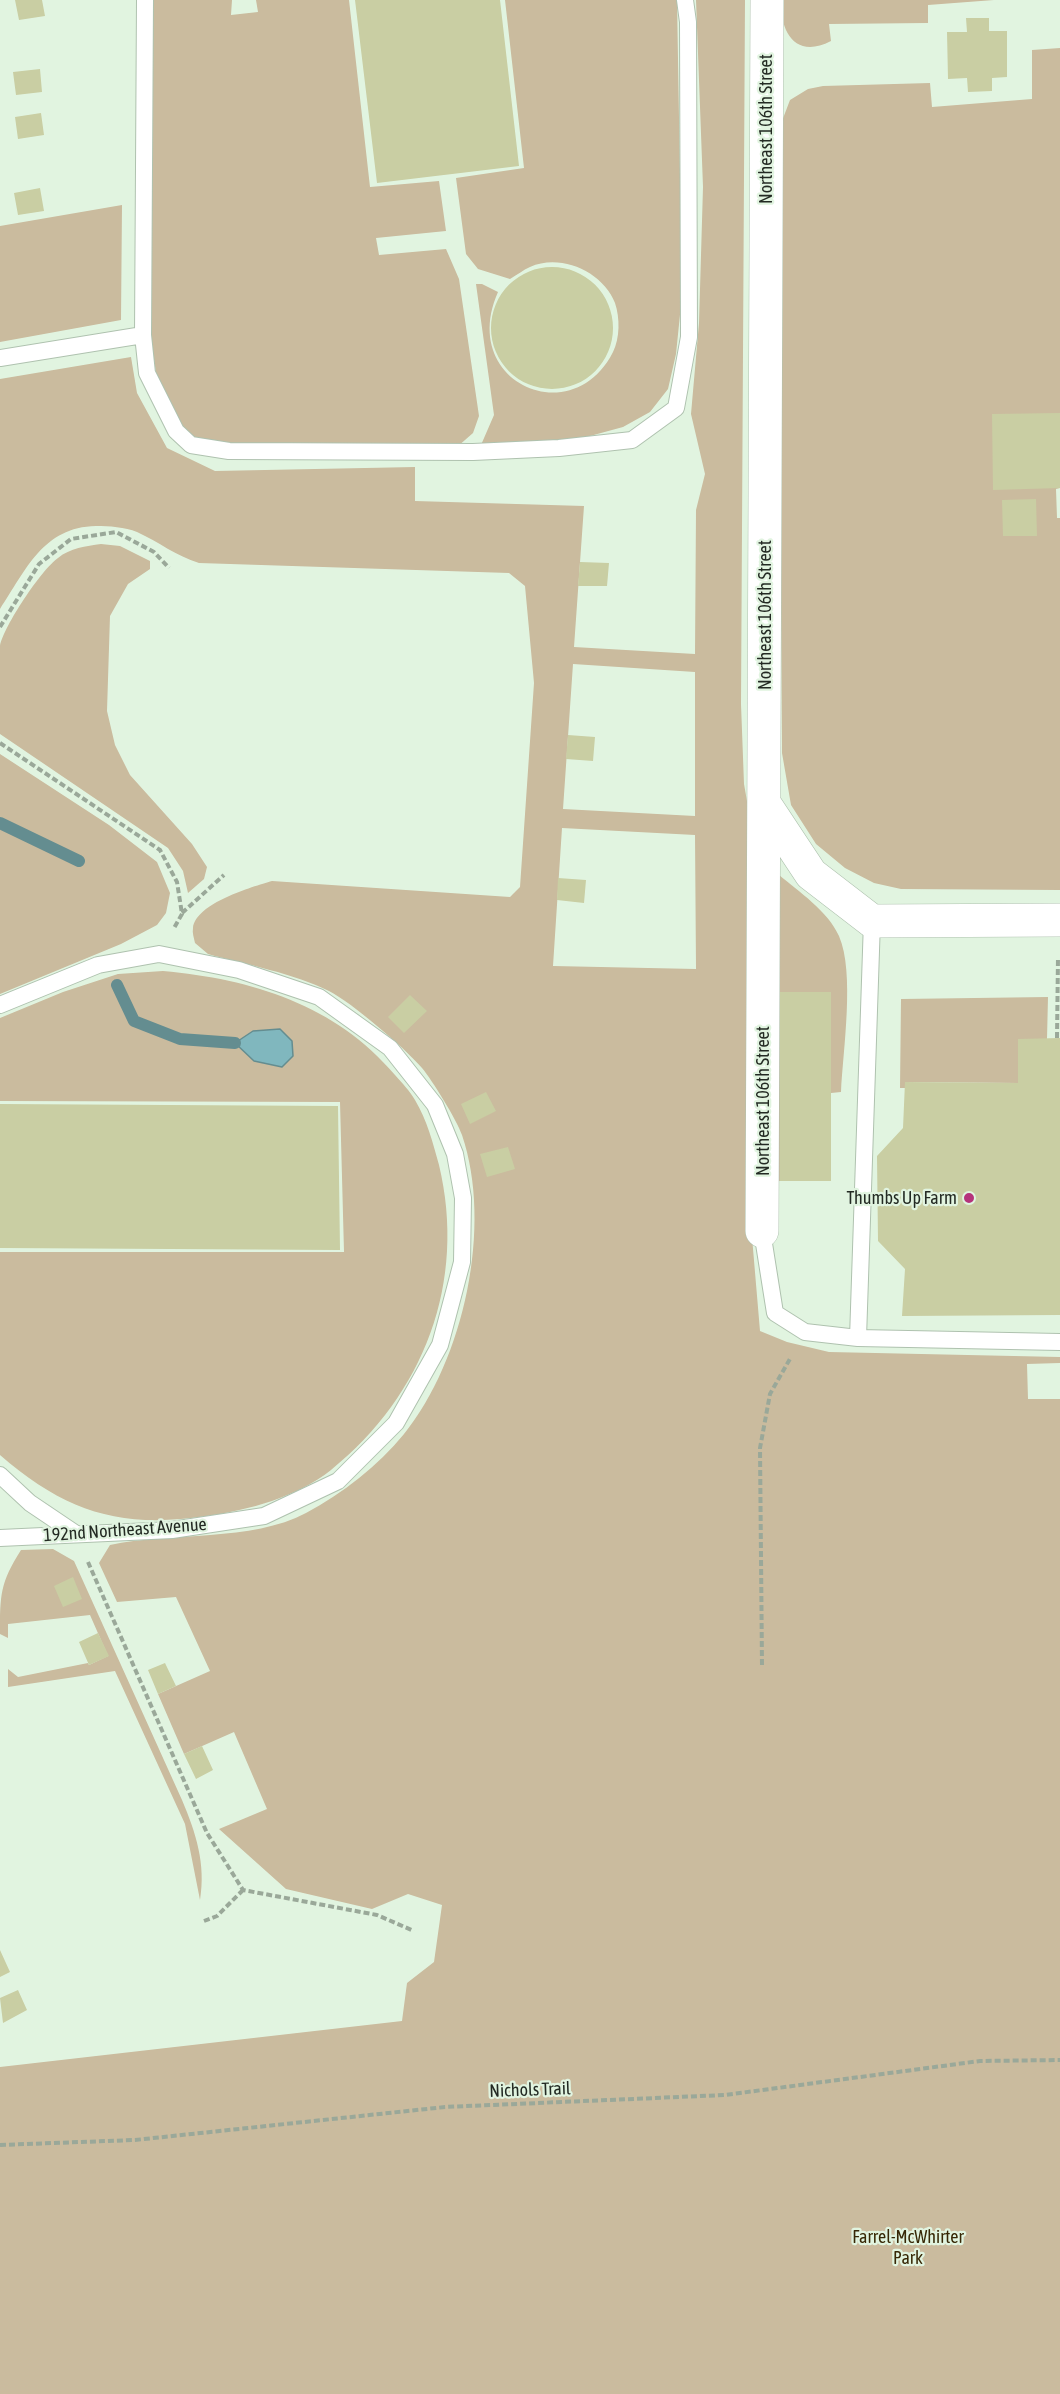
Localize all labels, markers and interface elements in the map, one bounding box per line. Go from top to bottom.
street label: Northeast 106th Street [755,54,777,204]
street label: Northeast 106th Street [754,540,776,690]
street label: Northeast 106th Street [752,1026,774,1176]
place label: Thumbs Up Farm [847,1187,957,1209]
marker: Thumbs Up Farm [962,1191,976,1205]
street label: 192nd Northeast Avenue [43,1514,207,1546]
street label: Nichols Trail [489,2078,571,2102]
park label: Farrel-McWhirter Park [852,2226,964,2268]

